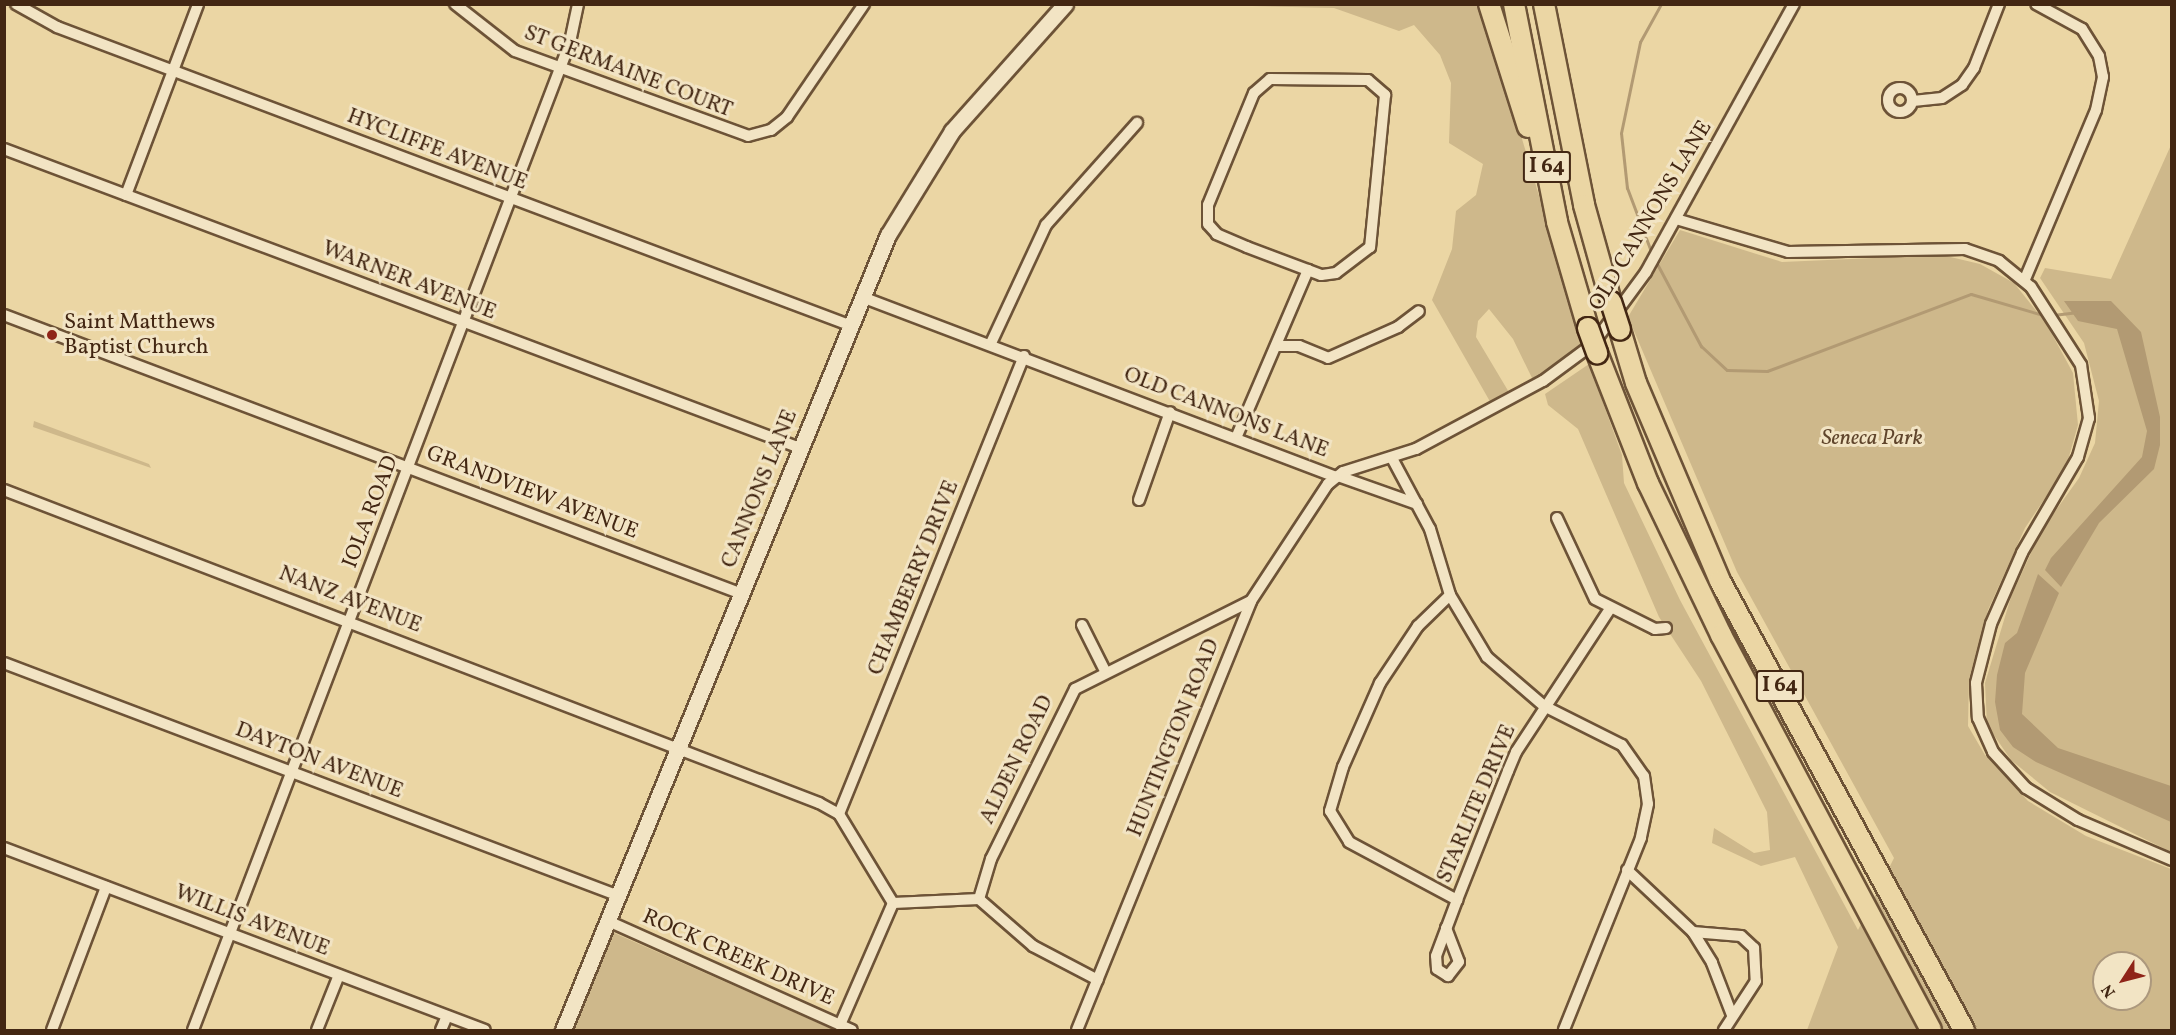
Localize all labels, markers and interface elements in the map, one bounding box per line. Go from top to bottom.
street label: ST GERMAINE COURT [520,20,736,124]
street label: HYCLIFFE AVENUE [343,103,531,197]
street label: OLD CANNONS LANE [1584,116,1718,316]
road number: I 64 [1522,149,1572,185]
street label: WARNER AVENUE [318,236,500,326]
place label: Saint Matthews Baptist Church [64,309,215,360]
marker: Saint Matthews Baptist Church [45,328,59,342]
street label: OLD CANNONS LANE [1120,362,1332,464]
street label: CANNONS LANE [716,406,804,572]
park label: Seneca Park [1821,426,1923,452]
street label: GRANDVIEW AVENUE [422,440,642,546]
street label: IOLA ROAD [337,452,405,572]
street label: CHAMBERRY DRIVE [863,476,965,680]
street label: NANZ AVENUE [275,561,425,639]
street label: HUNTINGTON ROAD [1122,635,1226,841]
road number: I 64 [1754,668,1806,704]
street label: ALDEN ROAD [974,691,1060,829]
street label: DAYTON AVENUE [231,717,407,805]
street label: STARLITE DRIVE [1432,721,1522,887]
street label: WILLIS AVENUE [171,879,333,963]
street label: ROCK CREEK DRIVE [638,904,838,1012]
north arrow [2092,951,2152,1011]
text: N [2097,979,2121,1002]

